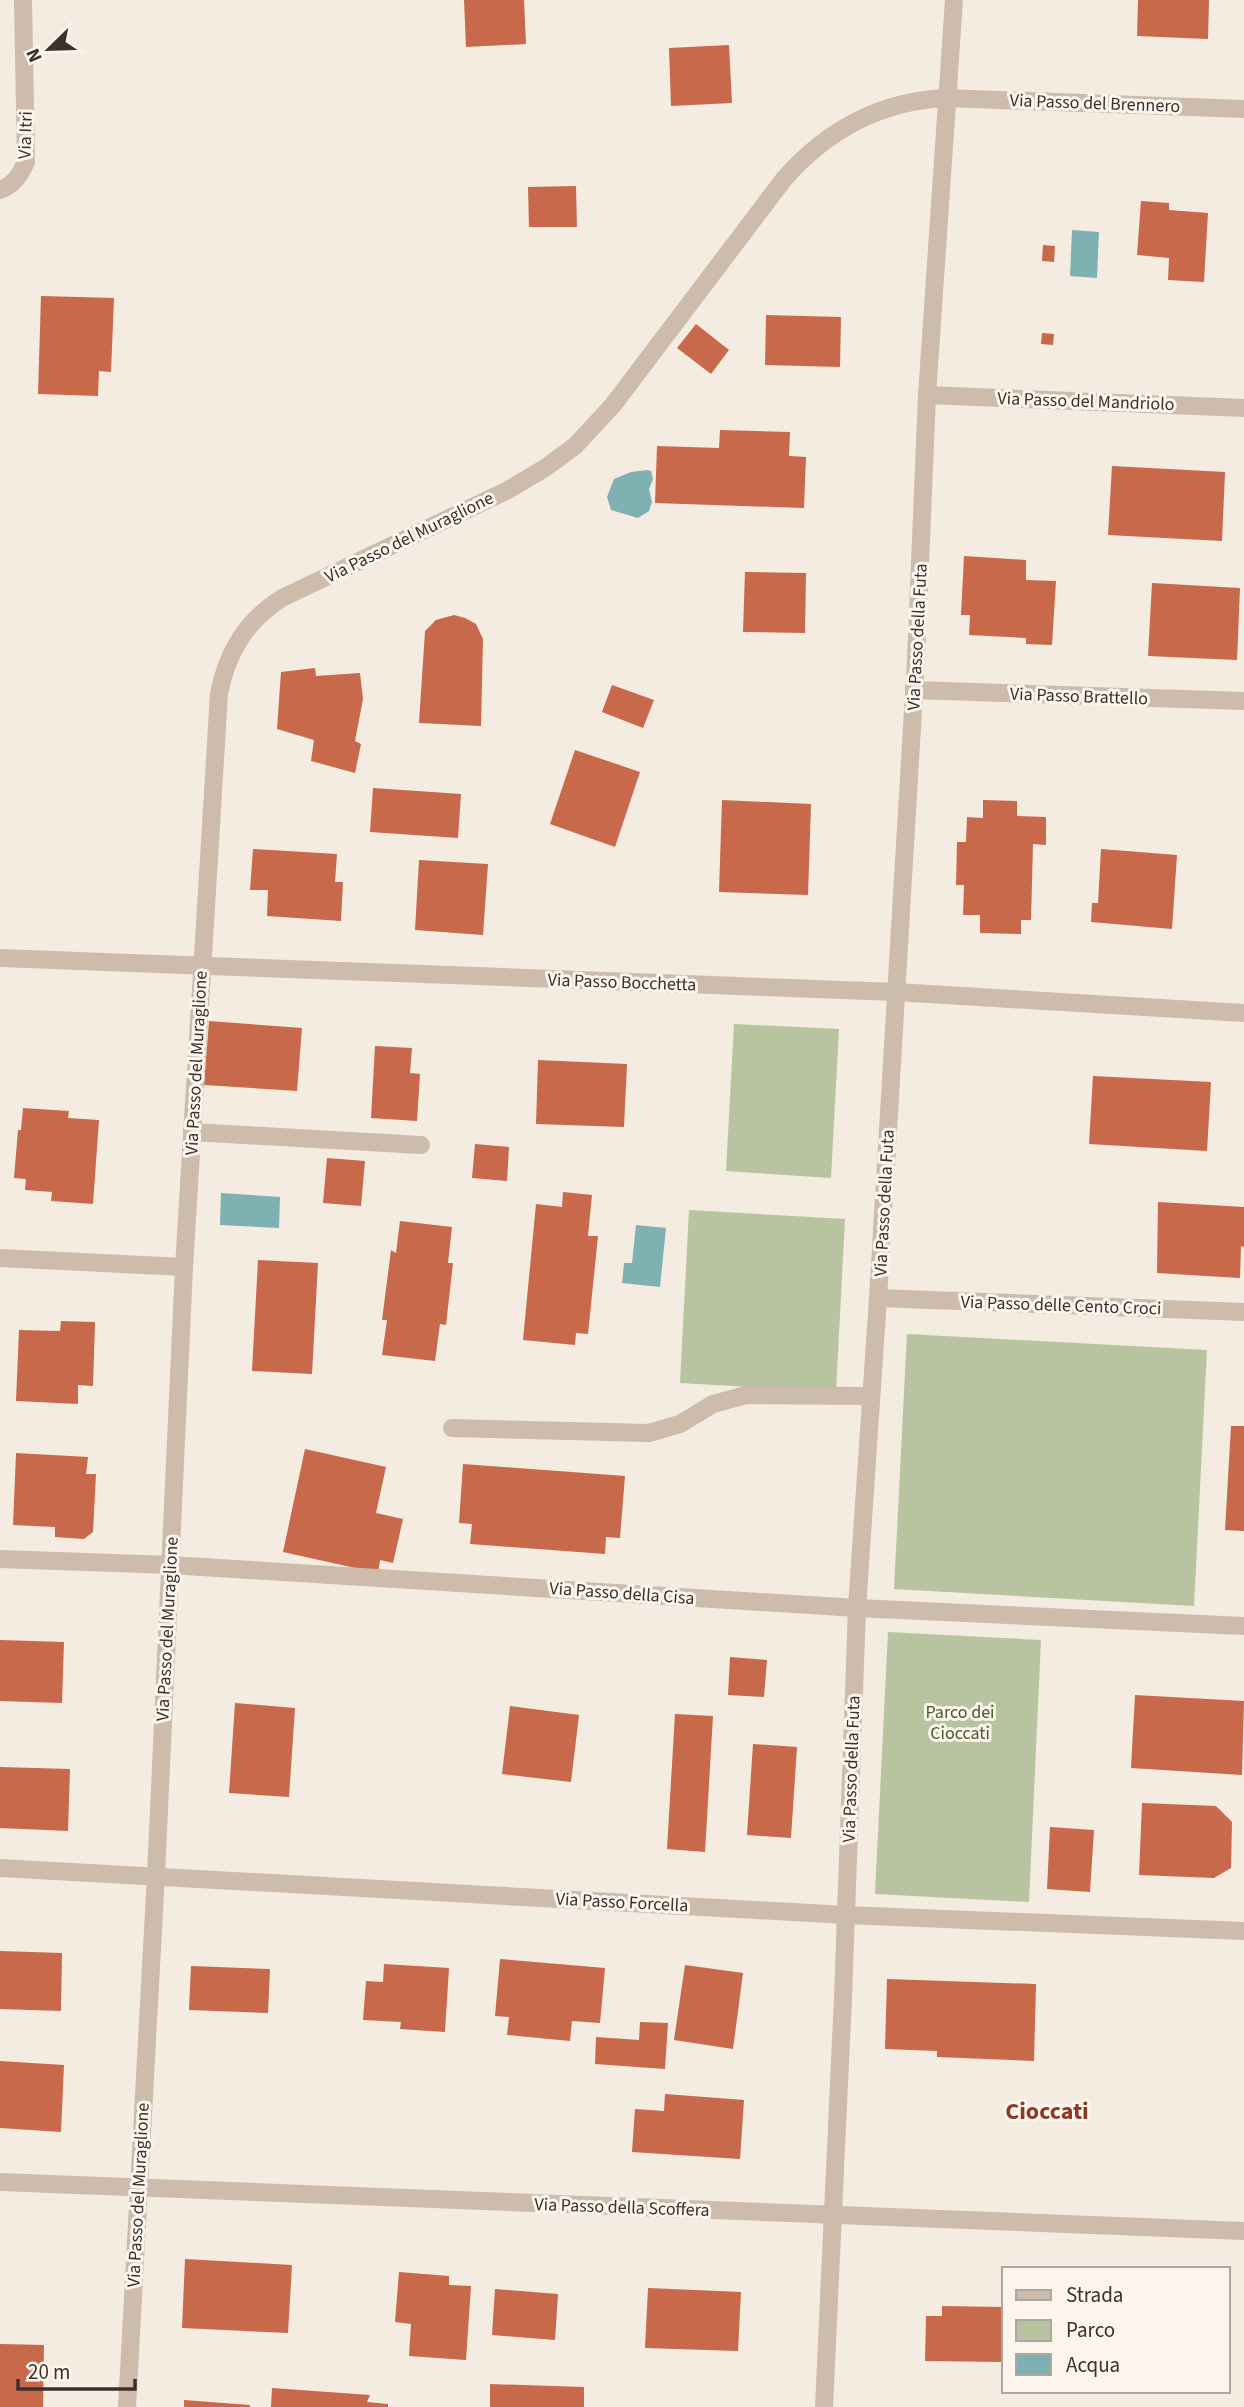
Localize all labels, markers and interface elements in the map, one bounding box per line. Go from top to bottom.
north arrow [14,14,84,84]
text: N [20,44,50,66]
street label: Via Passo del Brennero [1009,88,1181,119]
street label: Via Itri [12,111,39,159]
street label: Via Passo del Mandriolo [997,386,1175,417]
street label: Via Passo del Muraglione [321,486,498,589]
street label: Via Passo della Futa [901,563,934,711]
street label: Via Passo Brattello [1010,682,1148,711]
street label: Via Passo Bocchetta [547,967,697,998]
street label: Via Passo del Muraglione [179,970,214,1156]
street label: Via Passo della Futa [868,1129,901,1277]
street label: Via Passo delle Cento Croci [960,1290,1162,1321]
street label: Via Passo del Muraglione [150,1536,185,1722]
street label: Via Passo della Cisa [549,1576,695,1611]
street label: Via Passo della Futa [836,1695,867,1843]
park label: Parco dei Cioccati [925,1700,995,1746]
street label: Via Passo Forcella [555,1887,689,1918]
district label: Cioccati [1005,2094,1089,2129]
street label: Via Passo del Muraglione [121,2102,156,2288]
street label: Via Passo della Scoffera [534,2192,710,2223]
legend [1002,2267,1230,2393]
text: Strada [1066,2280,1123,2310]
text: Parco [1066,2315,1115,2345]
scale bar [18,2348,135,2392]
text: Acqua [1066,2350,1120,2380]
text: 20 m [28,2357,70,2387]

